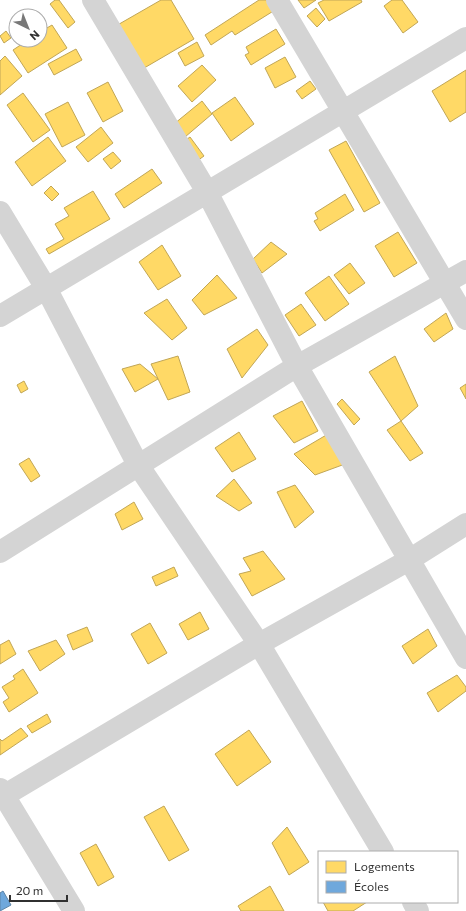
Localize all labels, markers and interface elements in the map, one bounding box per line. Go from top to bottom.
north arrow [8,8,48,48]
text: N [28,28,43,43]
legend [318,851,458,903]
text: Logements [354,859,415,873]
scale bar [10,877,67,903]
text: Écoles [354,879,389,893]
text: 20 m [16,883,43,897]

